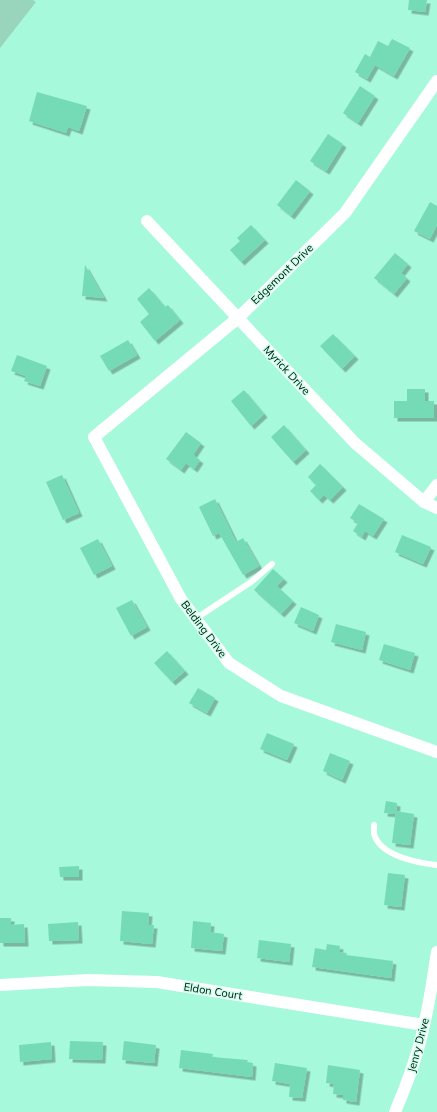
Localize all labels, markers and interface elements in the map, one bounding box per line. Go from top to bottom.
street label: Edgemont Drive [248,241,316,307]
street label: Myrick Drive [261,342,313,398]
street label: Belding Drive [178,598,230,660]
street label: Eldon Court [183,979,243,1003]
street label: Jenry Drive [404,1016,432,1074]

